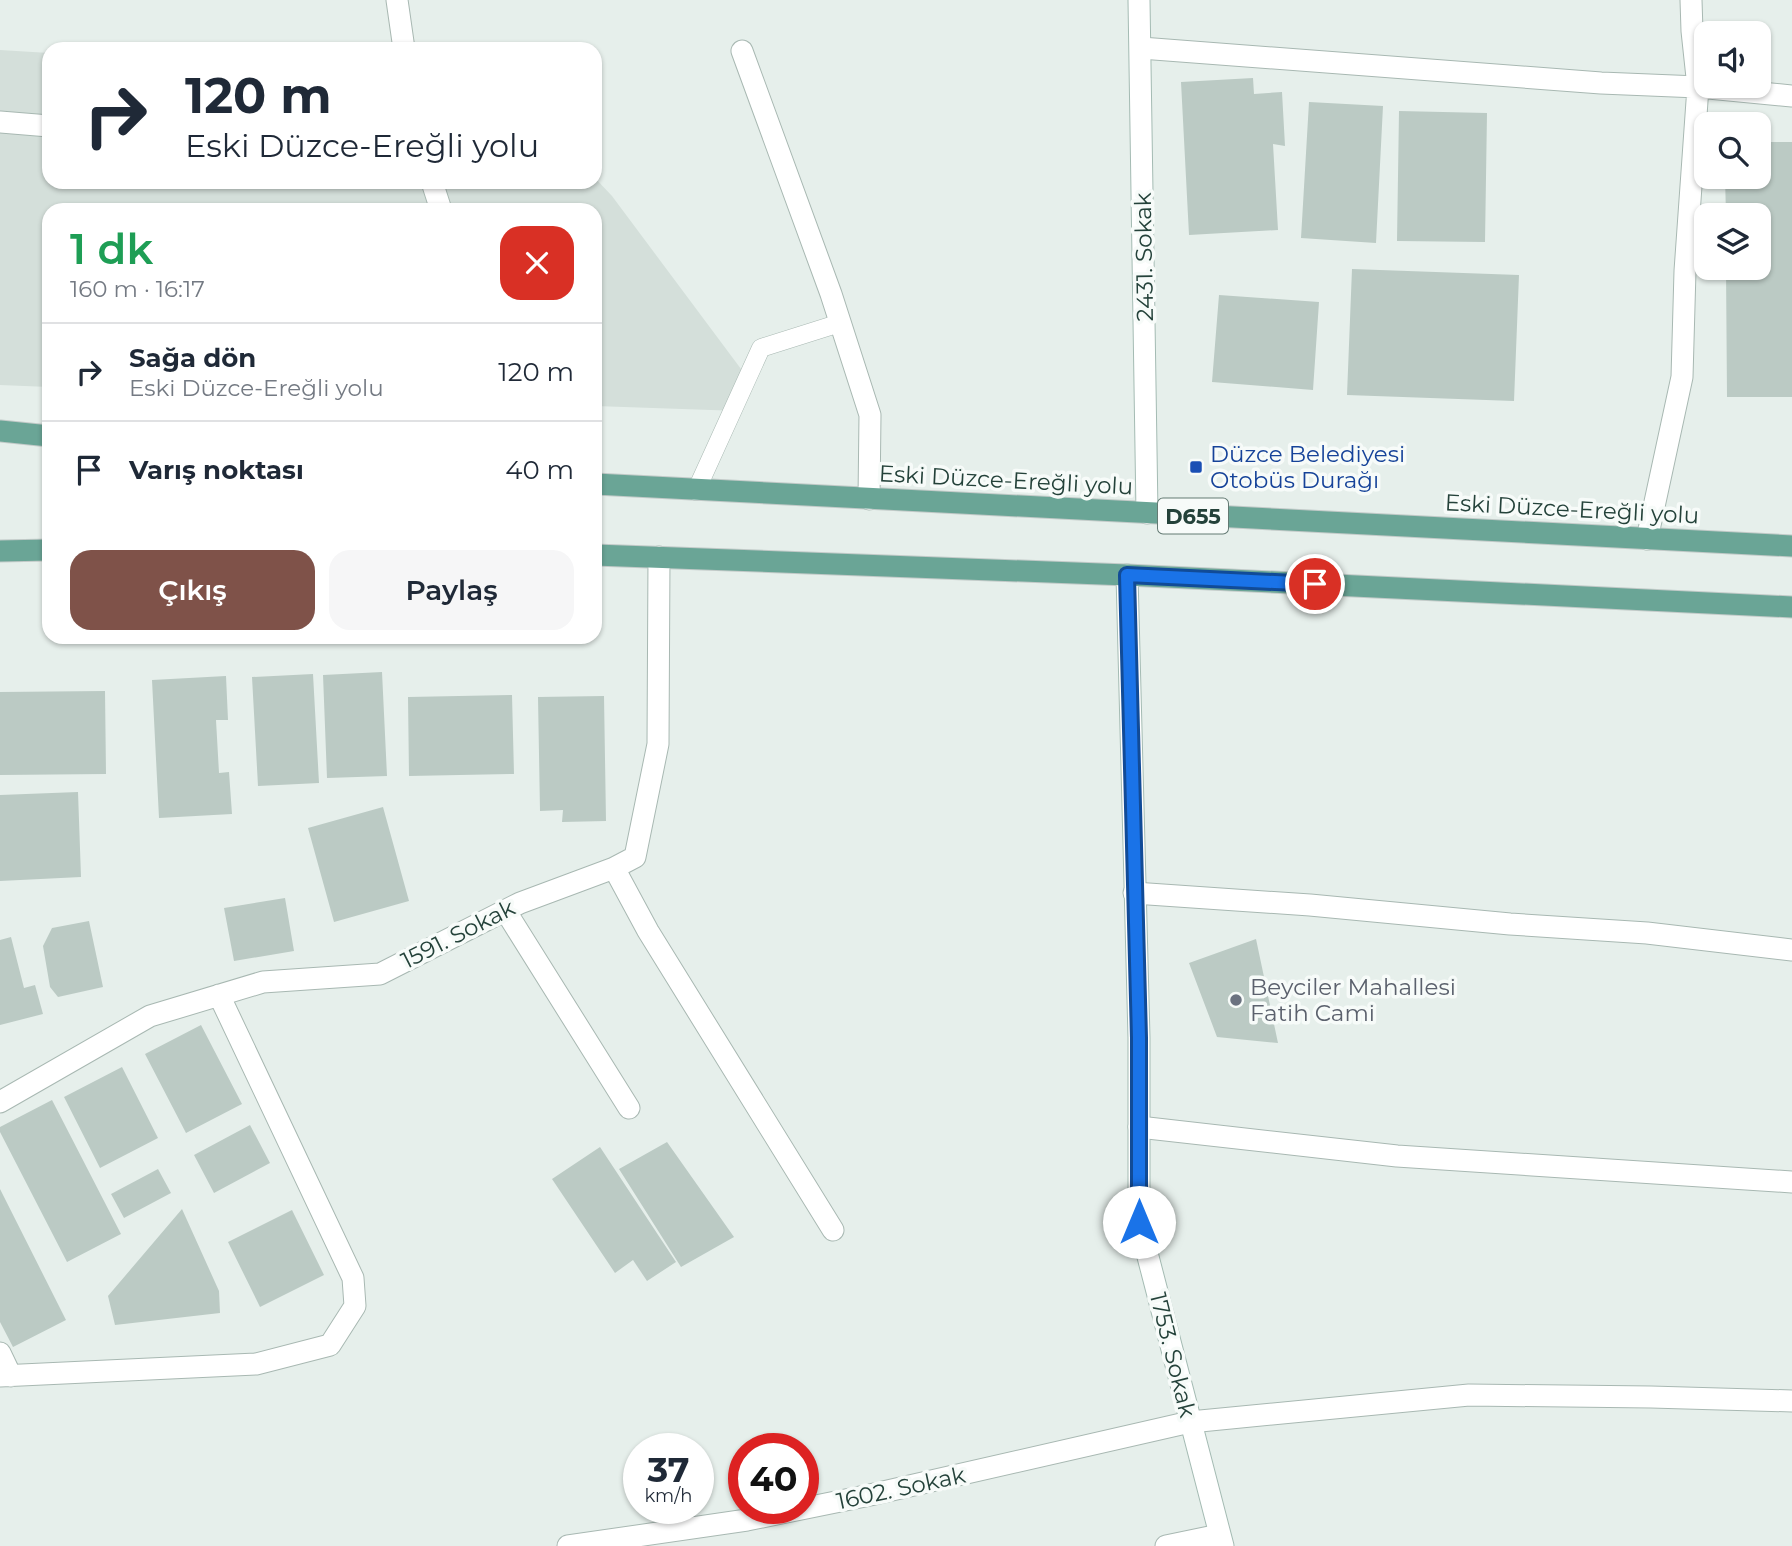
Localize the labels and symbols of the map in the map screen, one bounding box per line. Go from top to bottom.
street label: 2431. Sokak [1129,192,1159,322]
place label: Düzce Belediyesi Otobüs Durağı [1210,440,1405,494]
street label: Eski Düzce-Ereğli yolu [878,459,1134,501]
marker: Düzce Belediyesi Otobüs Durağı [1188,459,1204,475]
street label: Eski Düzce-Ereğli yolu [1444,488,1700,530]
road number: D655 [1158,498,1228,534]
pin [1285,554,1345,614]
street label: 1591. Sokak [396,893,520,975]
place label: Beyciler Mahallesi Fatih Cami [1250,973,1456,1027]
marker: Beyciler Mahallesi Fatih Cami [1228,992,1244,1008]
position arrow [1102,1185,1176,1259]
street label: 1753. Sokak [1144,1290,1202,1421]
speed limit sign: 40 [728,1433,819,1524]
street label: 1602. Sokak [834,1461,968,1515]

